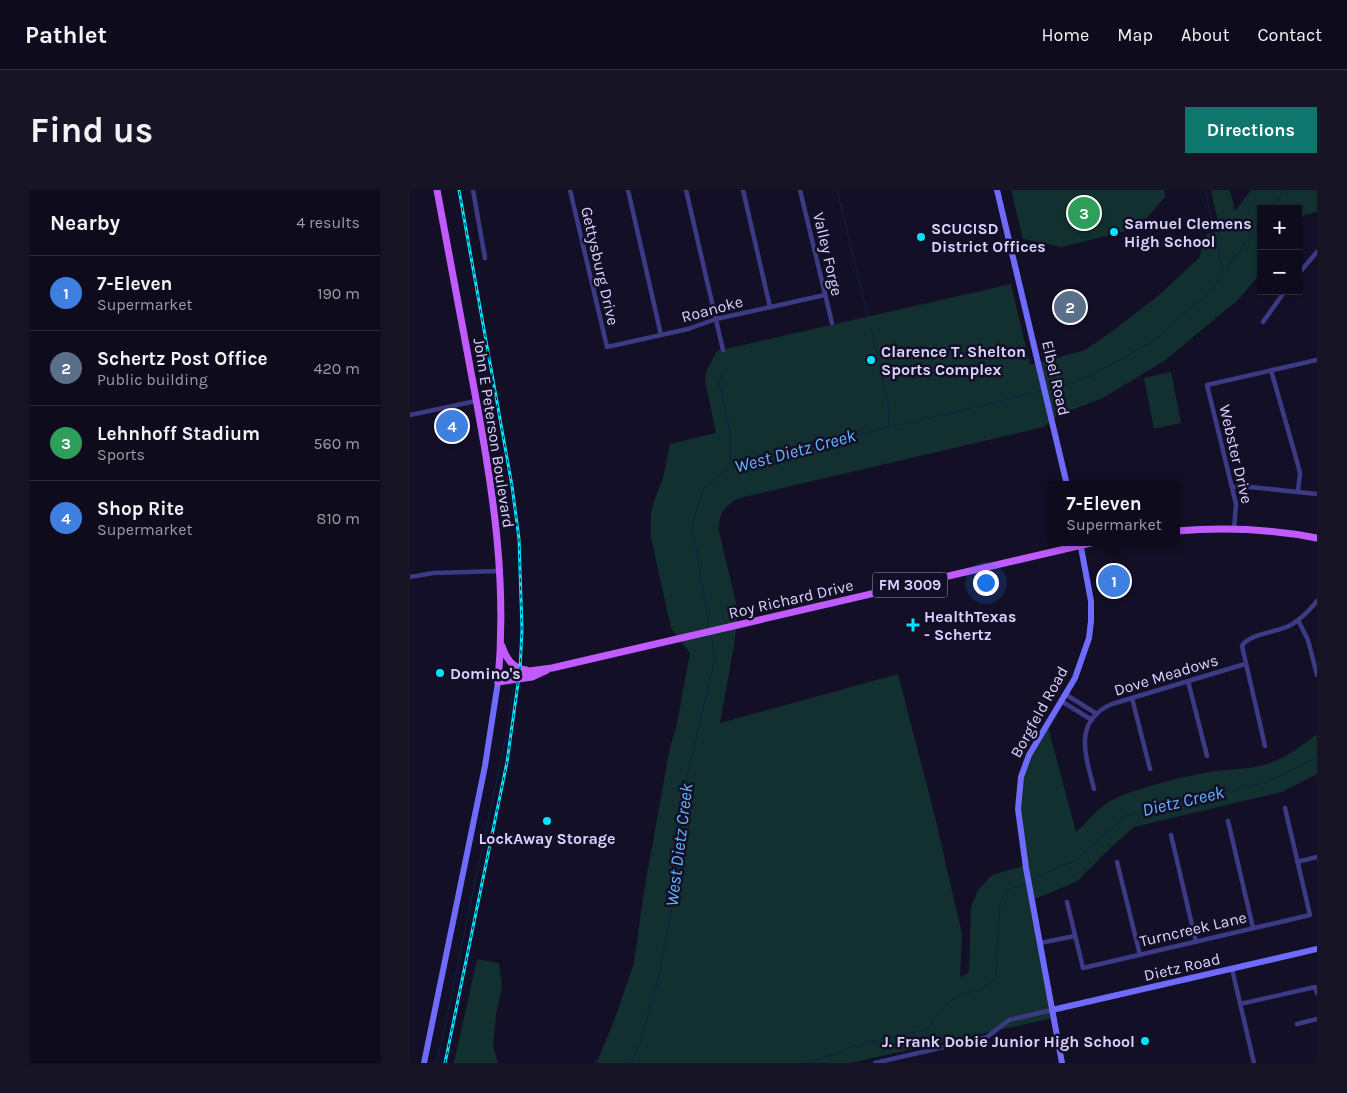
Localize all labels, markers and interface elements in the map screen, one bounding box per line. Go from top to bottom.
text: Pathlet [25,21,107,49]
text: Home [1041,24,1089,46]
text: Map [1117,24,1153,46]
text: About [1181,24,1230,46]
text: Contact [1258,24,1322,46]
button: Directions [1185,107,1317,153]
text: Find us [30,110,153,151]
pin: 3 [1068,194,1100,232]
street label: Gettysburg Drive [577,205,623,327]
map controls [1257,205,1302,295]
button: + [1257,205,1302,250]
street label: Valley Forge [809,210,847,298]
text: Nearby [50,211,120,235]
text: 4 results [296,213,360,232]
place label: Samuel Clemens High School [1124,214,1252,251]
place label: SCUCISD District Offices [931,219,1046,256]
marker: Samuel Clemens High School [1108,226,1120,238]
marker: SCUCISD District Offices [915,231,927,243]
button: − [1257,250,1302,295]
text: 7-Eleven [97,273,172,295]
text: 1 [63,284,69,303]
text: 190 m [317,284,360,303]
pin: 2 [1054,288,1086,326]
street label: Roanoke [679,292,745,326]
text: Supermarket [97,295,193,314]
street label: John E Peterson Boulevard [470,337,518,529]
street label: Elbel Road [1038,339,1074,417]
place label: Clarence T. Shelton Sports Complex [881,342,1026,379]
text: Schertz Post Office [97,348,268,370]
marker: Clarence T. Shelton Sports Complex [865,354,877,366]
text: 2 [61,359,71,378]
text: 420 m [314,359,360,378]
text: Public building [97,370,208,389]
street label: Webster Drive [1215,403,1257,505]
pin: 4 [436,407,468,445]
text: Lehnhoff Stadium [97,423,260,445]
water label: West Dietz Creek [732,424,859,478]
text: 3 [61,434,71,453]
text: 560 m [314,434,360,453]
text: Sports [97,445,145,464]
popup [1048,481,1180,546]
text: 7-Eleven [1066,493,1142,515]
text: Shop Rite [97,498,184,520]
text: 4 [61,509,71,528]
text: 810 m [317,509,360,528]
text: Supermarket [1066,515,1162,534]
text: Supermarket [97,520,193,539]
pin: 1 [1098,562,1130,600]
your location [973,570,999,596]
road number: FM 3009 [872,572,948,598]
street label: Roy Richard Drive [727,575,855,623]
place label: HealthTexas - Schertz [924,607,1016,644]
marker: HealthTexas - Schertz [906,618,920,632]
street label: Dove Meadows [1111,650,1221,700]
street label: Borgfeld Road [1006,663,1072,761]
place label: Domino's [450,664,521,683]
marker: Domino's [434,667,446,679]
water label: West Dietz Creek [661,781,698,908]
water label: Dietz Creek [1140,781,1227,821]
marker: LockAway Storage [541,815,553,827]
place label: LockAway Storage [478,829,616,848]
street label: Turncreek Lane [1138,907,1248,951]
street label: Dietz Road [1142,949,1222,985]
place label: J. Frank Dobie Junior High School [882,1032,1135,1051]
marker: J. Frank Dobie Junior High School [1139,1035,1151,1047]

